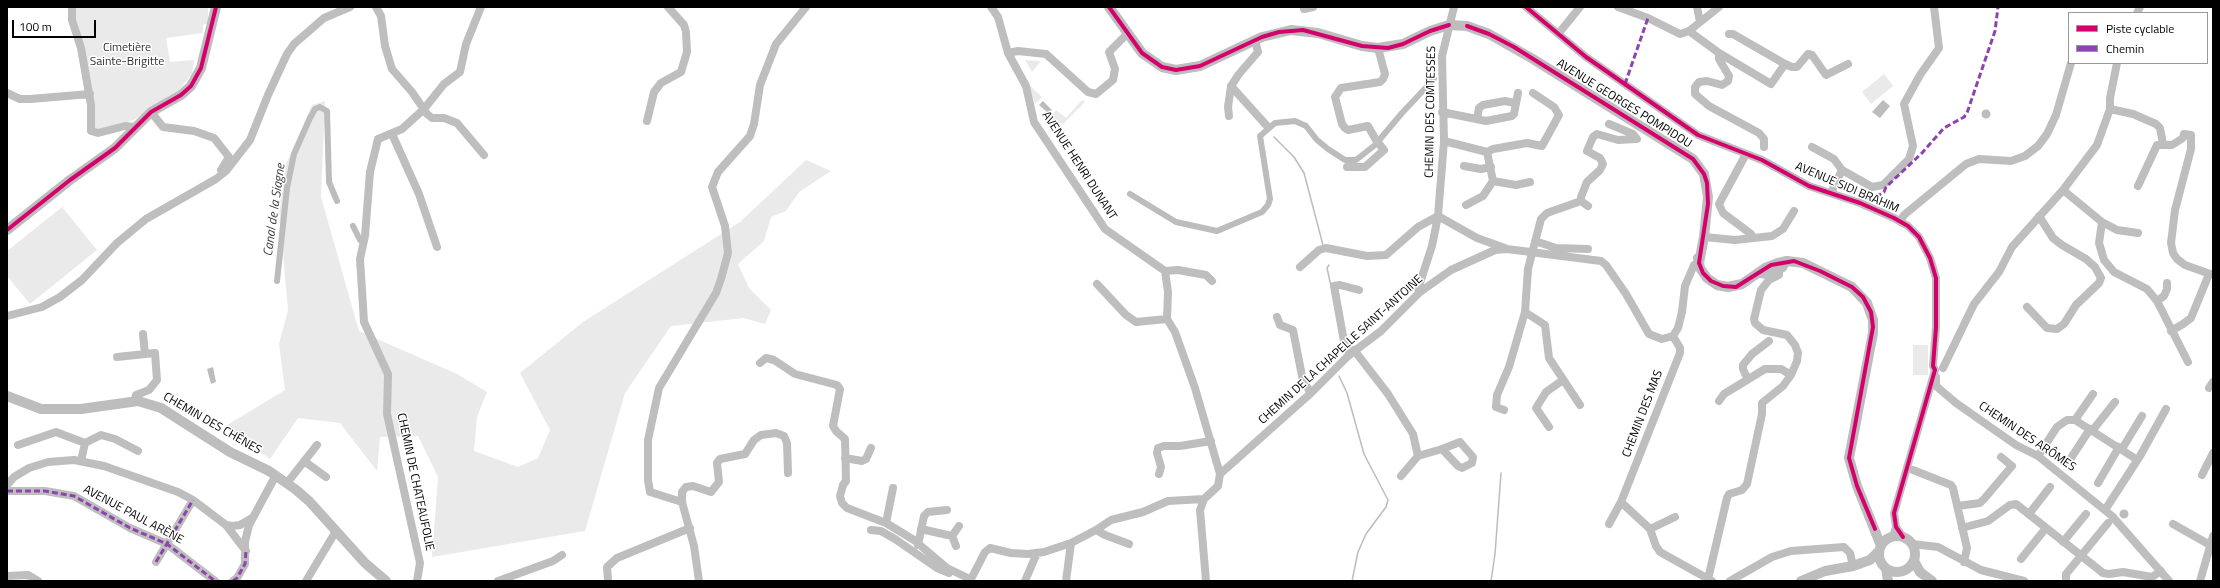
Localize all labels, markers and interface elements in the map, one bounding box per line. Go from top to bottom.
scale bar [14,12,98,38]
legend [2068,12,2208,64]
text: 100 m [19,17,52,36]
text: Piste cyclable [2106,19,2174,38]
text: Chemin [2106,39,2144,58]
park label: Cimetière Sainte-Brigitte [90,41,164,69]
street label: CHEMIN DES COMTESSES [1423,46,1439,178]
street label: AVENUE GEORGES POMPIDOU [1554,56,1694,152]
street label: AVENUE HENRI DUNANT [1039,109,1119,223]
street label: AVENUE SIDI BRAHIM [1793,160,1901,216]
water label: Canal de la Siagne [261,163,289,257]
street label: CHEMIN DE LA CHAPELLE SAINT-ANTOINE [1256,272,1426,428]
street label: CHEMIN DES MAS [1620,368,1666,460]
street label: CHEMIN DES CHÊNES [160,390,264,458]
street label: CHEMIN DES ARÔMES [1976,399,2078,475]
street label: CHEMIN DE CHATEAUFOLIE [393,412,437,552]
street label: AVENUE PAUL ARÈNE [80,482,186,548]

